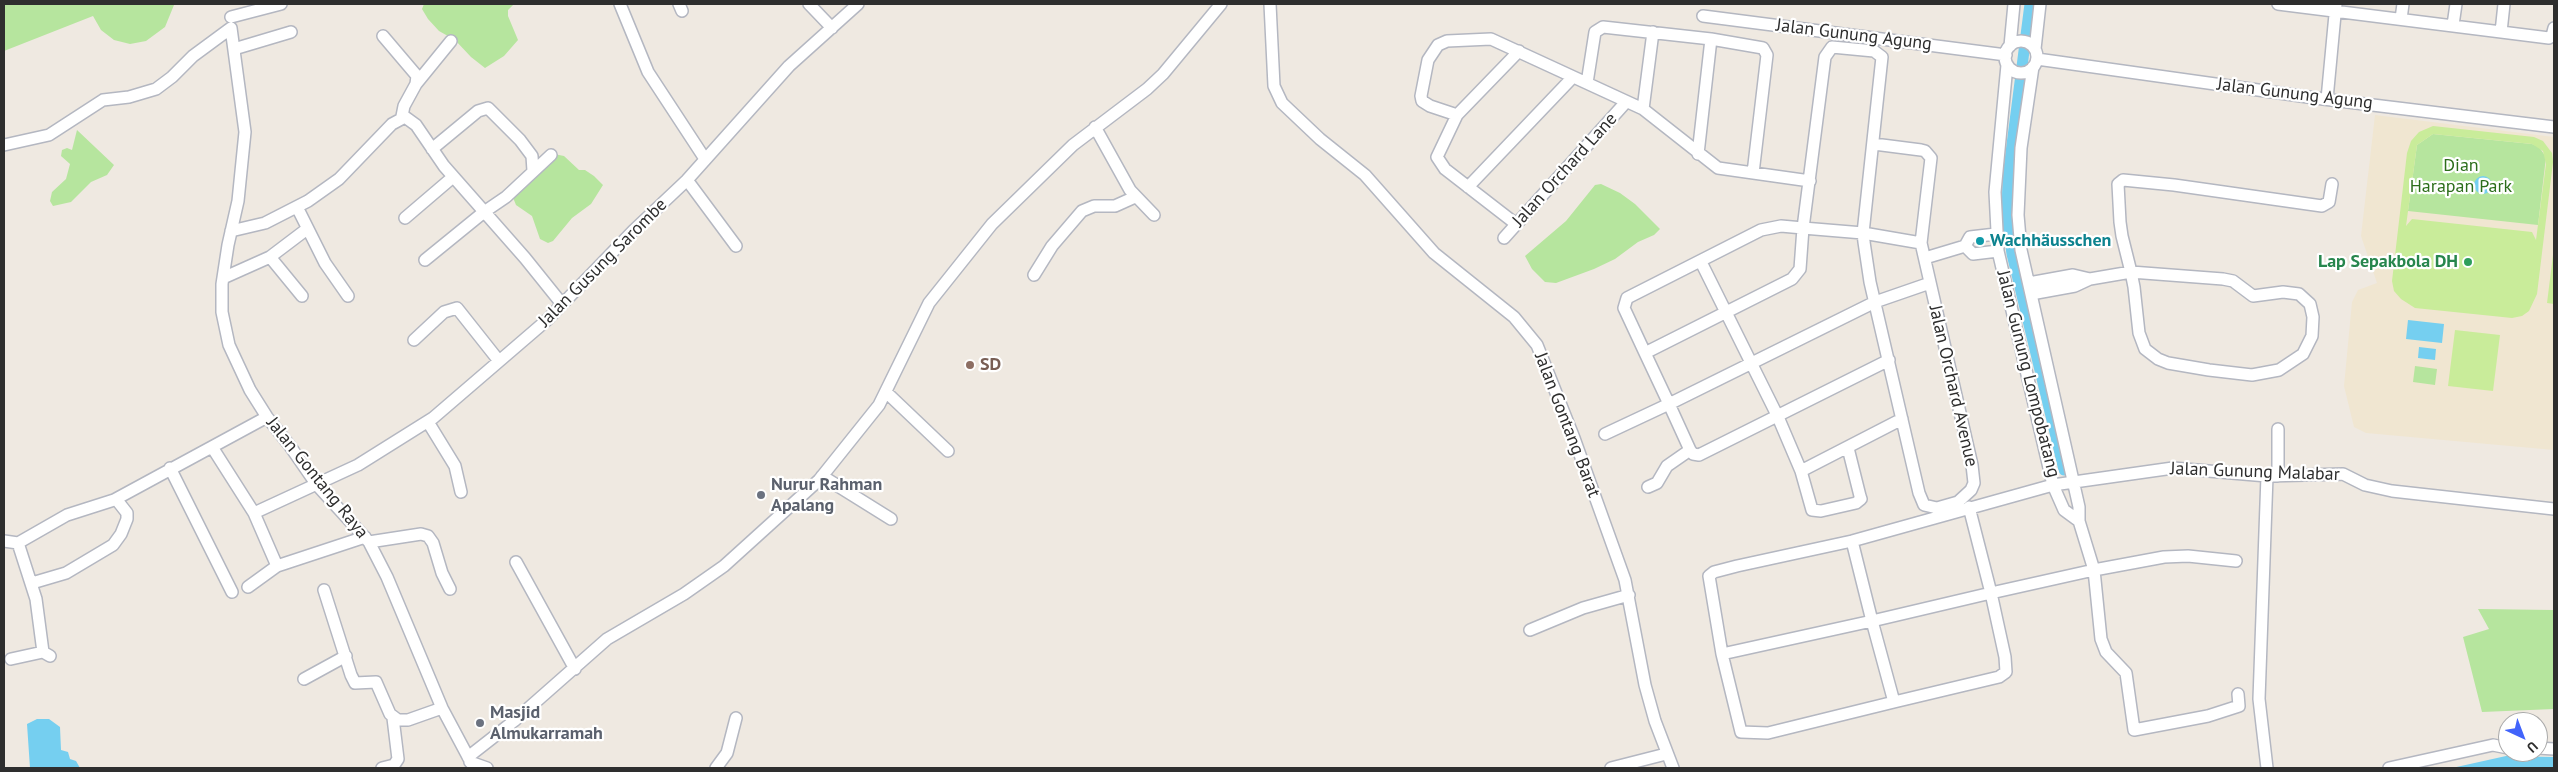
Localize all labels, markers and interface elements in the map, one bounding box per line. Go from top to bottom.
street label: Jalan Gunung Agung [1775,15,1933,55]
street label: Jalan Gunung Agung [2216,74,2374,114]
street label: Jalan Orchard Lane [1508,109,1622,231]
park label: Dian Harapan Park [2410,155,2512,198]
street label: Jalan Gusung Sarombe [534,194,672,332]
place label: Wachhäusschen [1990,230,2111,252]
marker: Wachhäusschen [1974,235,1986,247]
place label: Lap Sepakbola DH [2318,251,2458,273]
marker: Lap Sepakbola DH [2462,256,2474,268]
street label: Jalan Gunung Lompobatang [1992,268,2064,480]
street label: Jalan Orchard Avenue [1924,303,1982,469]
street label: Jalan Gontang Barat [1529,350,1605,500]
place label: SD [980,354,1001,376]
marker: SD [964,359,976,371]
street label: Jalan Gontang Raya [262,413,372,543]
street label: Jalan Gunung Malabar [2170,458,2340,486]
place label: Nurur Rahman Apalang [771,474,882,516]
marker: Nurur Rahman Apalang [755,489,767,501]
place label: Masjid Almukarramah [490,702,603,744]
north arrow [2498,712,2548,762]
marker: Masjid Almukarramah [474,717,486,729]
text: U [2523,738,2542,757]

